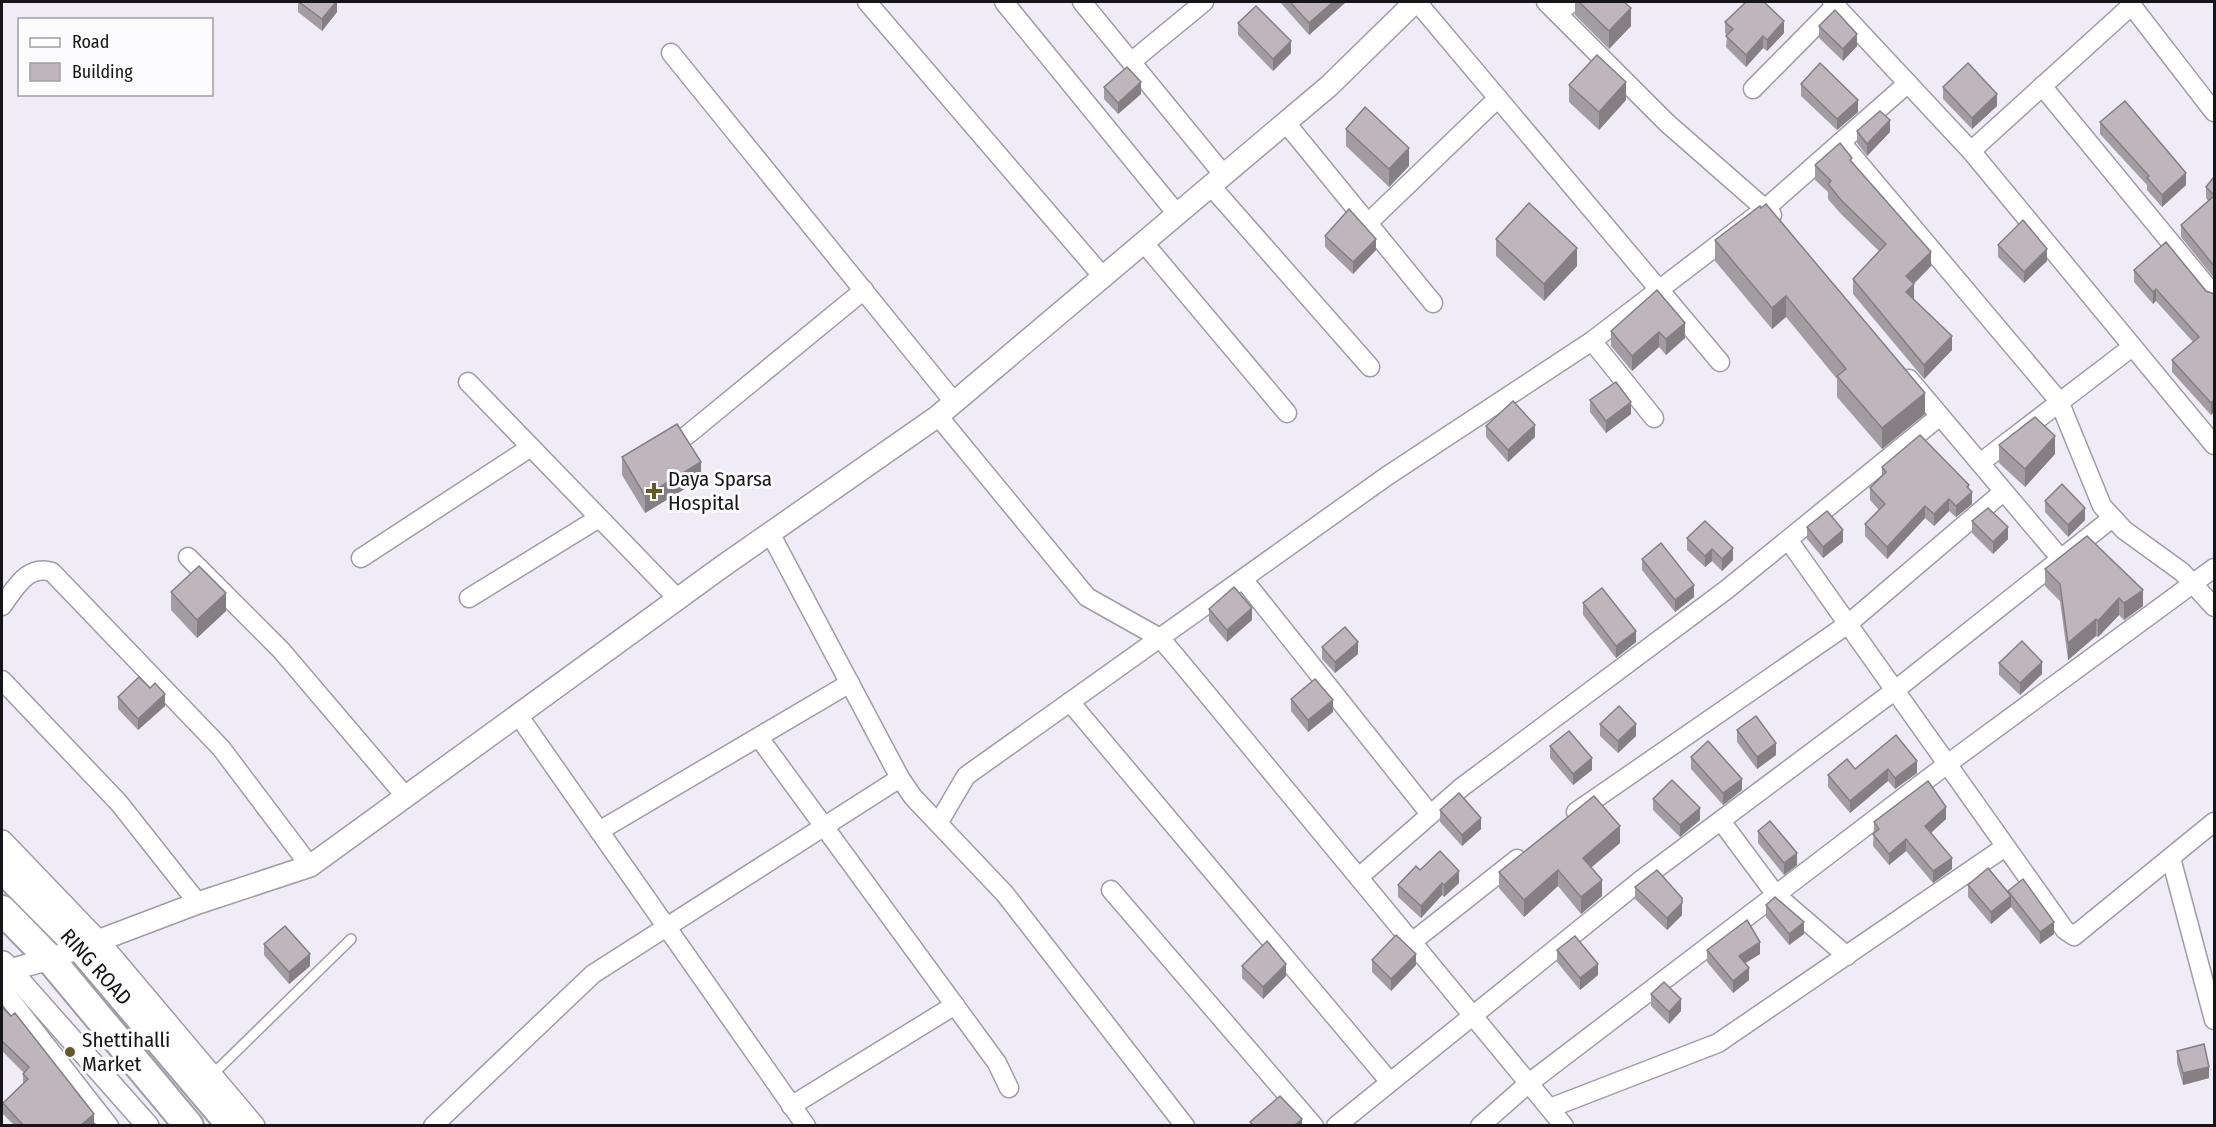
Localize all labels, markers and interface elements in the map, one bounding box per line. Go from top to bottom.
legend [18,18,213,96]
text: Road [72,31,109,53]
text: Building [72,61,133,83]
place label: Daya Sparsa Hospital [668,466,772,516]
marker: Daya Sparsa Hospital [645,482,663,500]
street label: RING ROAD [55,923,137,1011]
place label: Shettihalli Market [82,1027,170,1077]
marker: Shettihalli Market [63,1045,77,1059]

